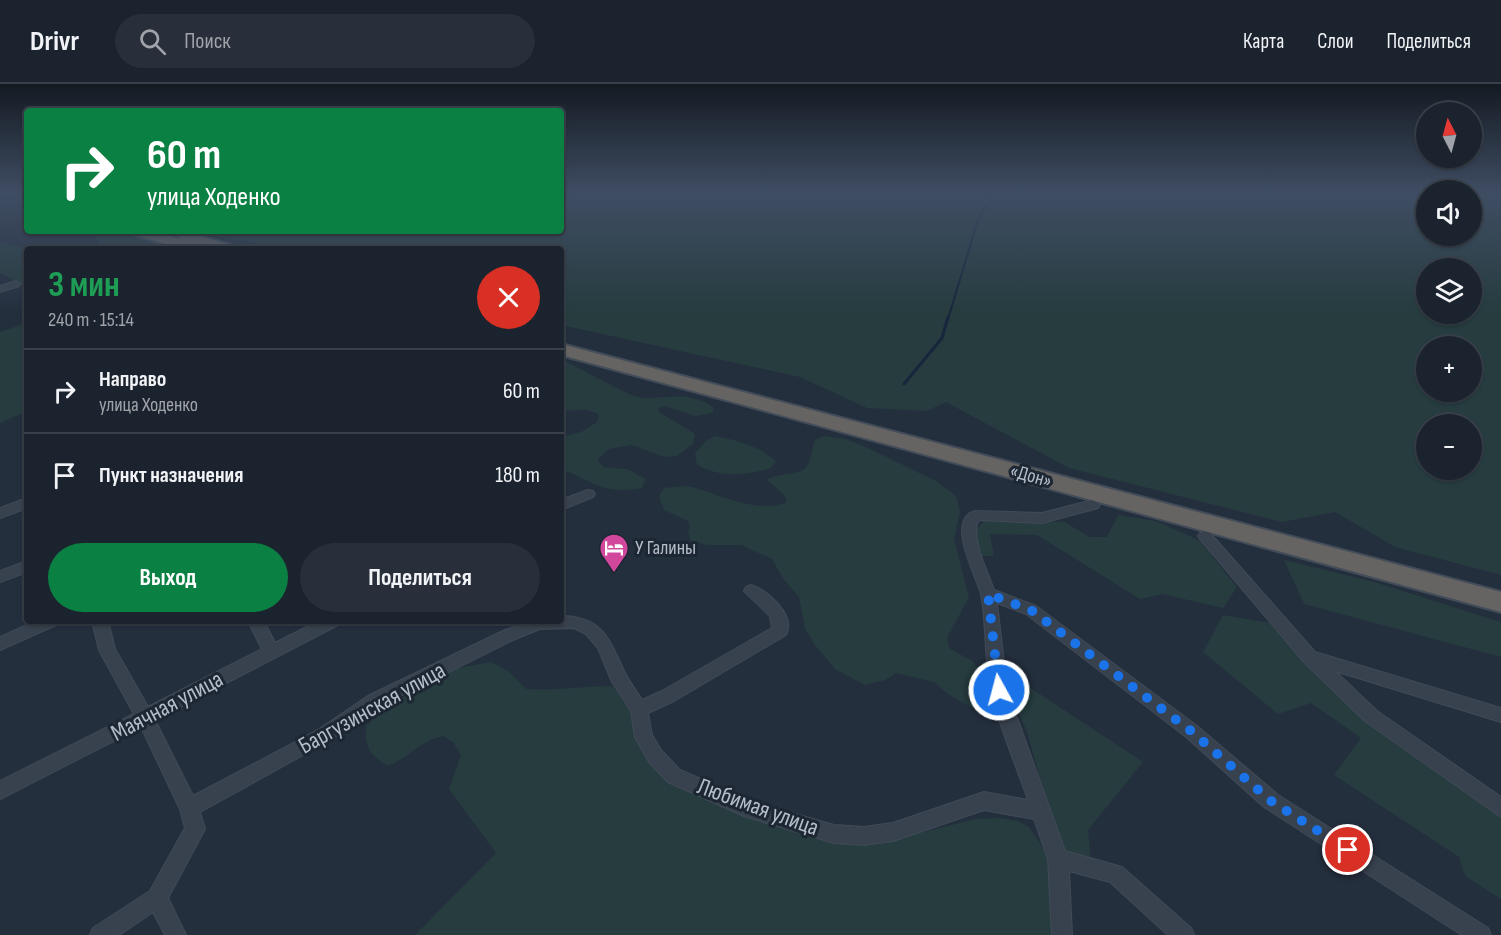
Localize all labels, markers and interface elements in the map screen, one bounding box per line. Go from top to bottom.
search box [115,14,535,68]
text: Drivr [30,25,79,58]
icon: search [136,25,169,58]
text: Поиск [184,28,231,55]
text: Карта [1243,29,1284,54]
text: Слои [1317,29,1353,54]
text: Поделиться [1386,29,1471,54]
north arrow [1416,102,1482,168]
map controls [1416,102,1482,480]
text: 60 m [147,130,221,181]
icon: right [48,132,126,210]
button: sound [1416,180,1482,246]
text: улица Ходенко [147,181,281,213]
button: layers [1416,258,1482,324]
text: 3 мин [48,264,120,307]
button: close [477,266,540,329]
text: 240 m · 15:14 [48,308,134,332]
button: + [1416,336,1482,402]
text: Направо [99,366,166,393]
icon: right [48,375,81,408]
text: 60 m [503,378,540,405]
text: улица Ходенко [99,393,198,417]
button: − [1416,414,1482,480]
icon: arrive [48,459,81,492]
street label: «Дон» [1007,459,1055,493]
text: Пункт назначения [99,462,243,489]
text: 180 m [495,462,540,489]
hotel icon: У Галины [598,532,630,574]
place label: У Галины [635,536,696,560]
button: Выход [48,543,288,612]
button: Поделиться [300,543,540,612]
street label: Баргузинская улица [293,656,451,760]
position arrow [967,658,1031,722]
street label: Маячная улица [106,664,228,748]
street label: Любимая улица [693,772,823,842]
pin [1322,824,1373,875]
icon: arrive [1331,833,1364,866]

